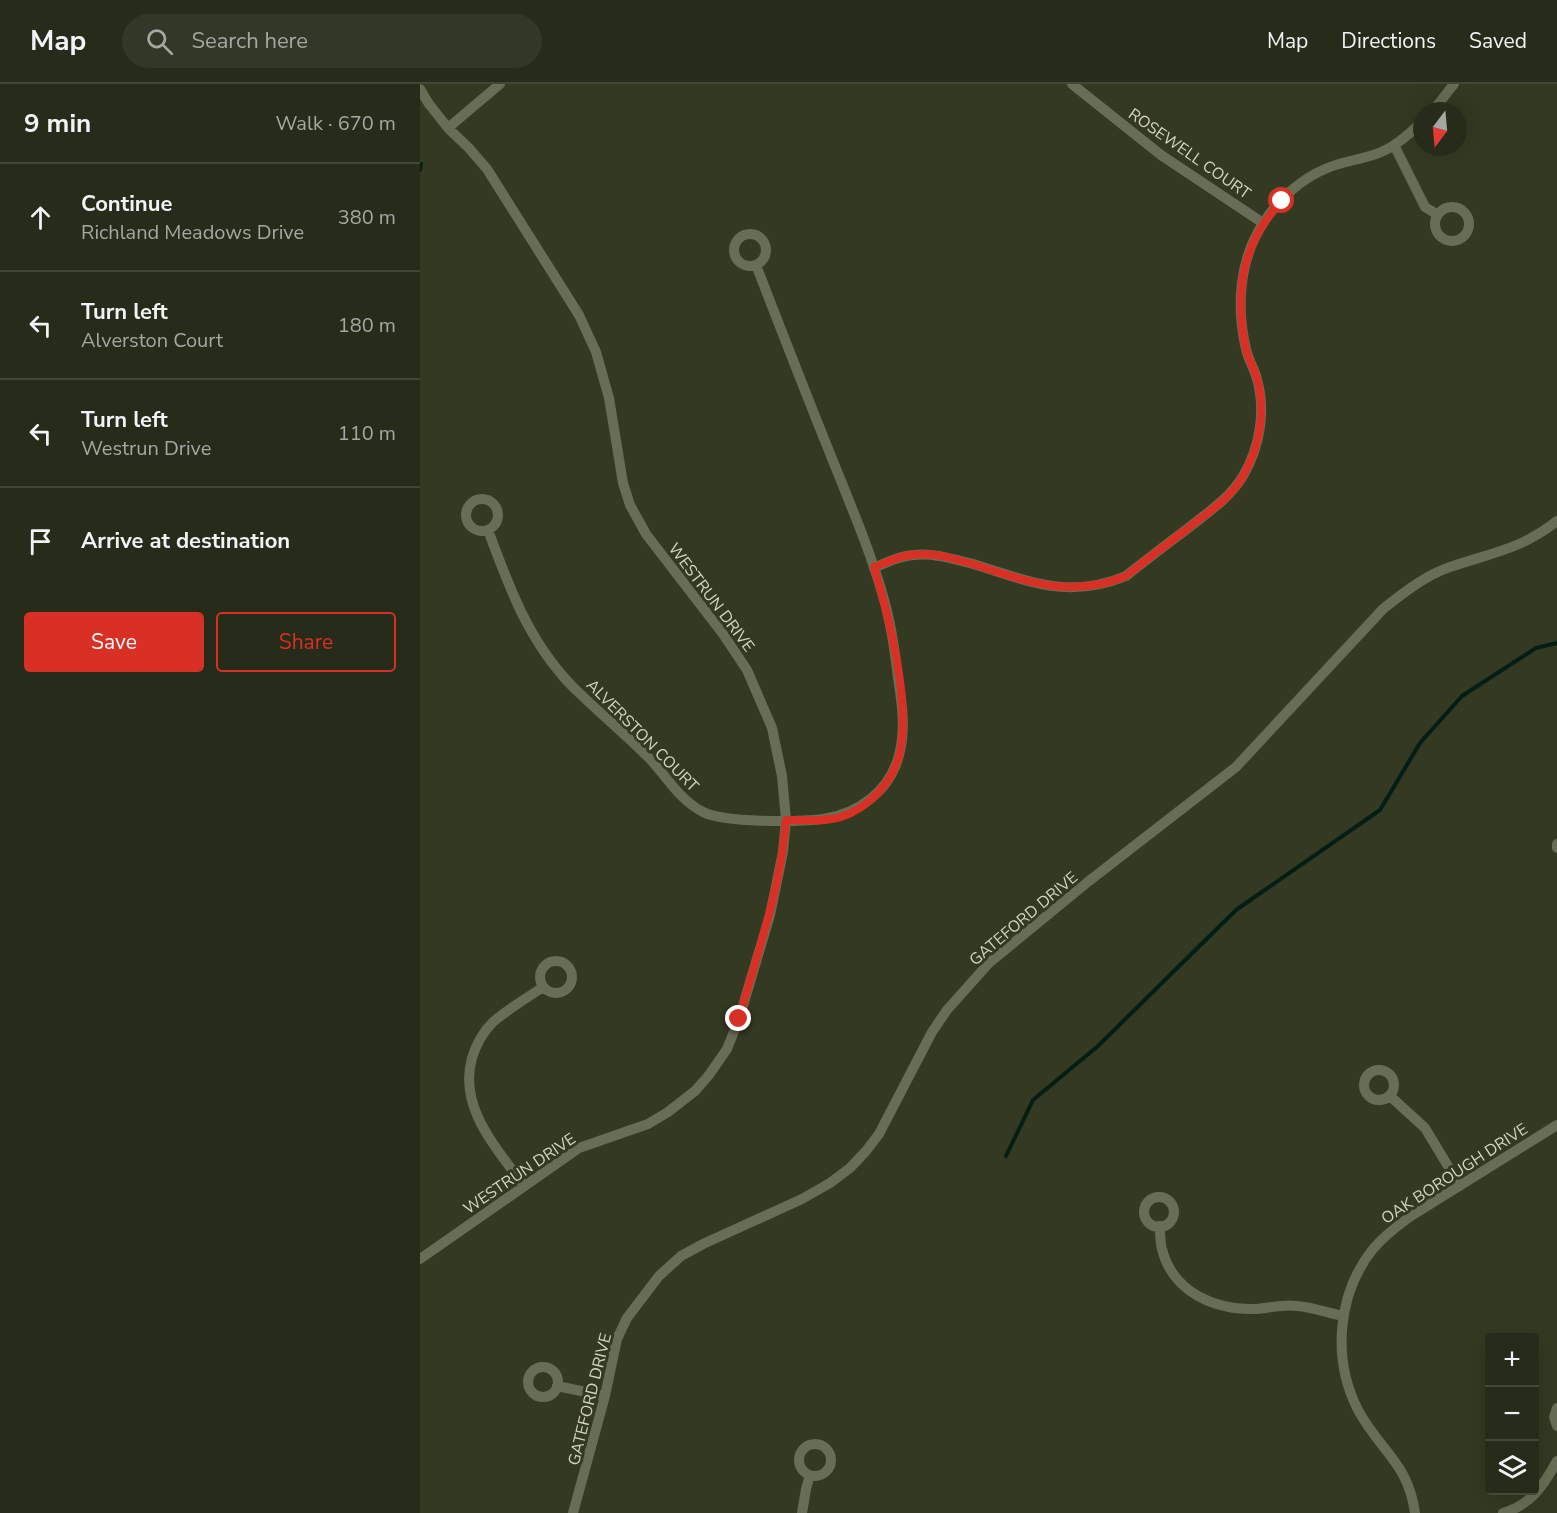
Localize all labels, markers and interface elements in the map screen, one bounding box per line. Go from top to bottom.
search box [122,14,542,68]
text: Map [30,22,86,60]
icon: search [143,25,176,58]
text: Search here [191,26,308,56]
text: Map [1267,27,1308,55]
text: Directions [1341,27,1436,55]
text: Saved [1469,27,1527,55]
north arrow [1413,102,1467,156]
street label: ROSEWELL COURT [1124,103,1255,205]
text: 9 min [24,106,91,141]
text: Walk · 670 m [276,110,396,137]
route start [1268,187,1294,213]
text: Continue [81,189,172,219]
icon: ahead [24,201,57,234]
text: 380 m [338,204,396,231]
text: Richland Meadows Drive [81,219,304,246]
text: Turn left [81,297,168,327]
icon: left [24,309,57,342]
text: 180 m [338,312,396,339]
text: Alverston Court [81,327,223,354]
text: Turn left [81,405,168,435]
icon: left [24,417,57,450]
text: 110 m [338,420,396,447]
text: Westrun Drive [81,435,211,462]
icon: arrive [24,525,57,558]
text: Arrive at destination [81,526,290,556]
street label: WESTRUN DRIVE [663,539,760,657]
button: Save [24,612,204,672]
button: Share [216,612,396,672]
street label: ALVERSTON COURT [581,675,704,797]
street label: GATEFORD DRIVE [965,867,1083,971]
route end [725,1005,751,1031]
street label: OAK BOROUGH DRIVE [1377,1118,1532,1229]
street label: WESTRUN DRIVE [459,1128,580,1220]
street label: GATEFORD DRIVE [563,1331,617,1468]
map controls [1485,1333,1539,1495]
button: + [1485,1333,1539,1387]
button: − [1485,1387,1539,1441]
button: layers [1485,1441,1539,1495]

